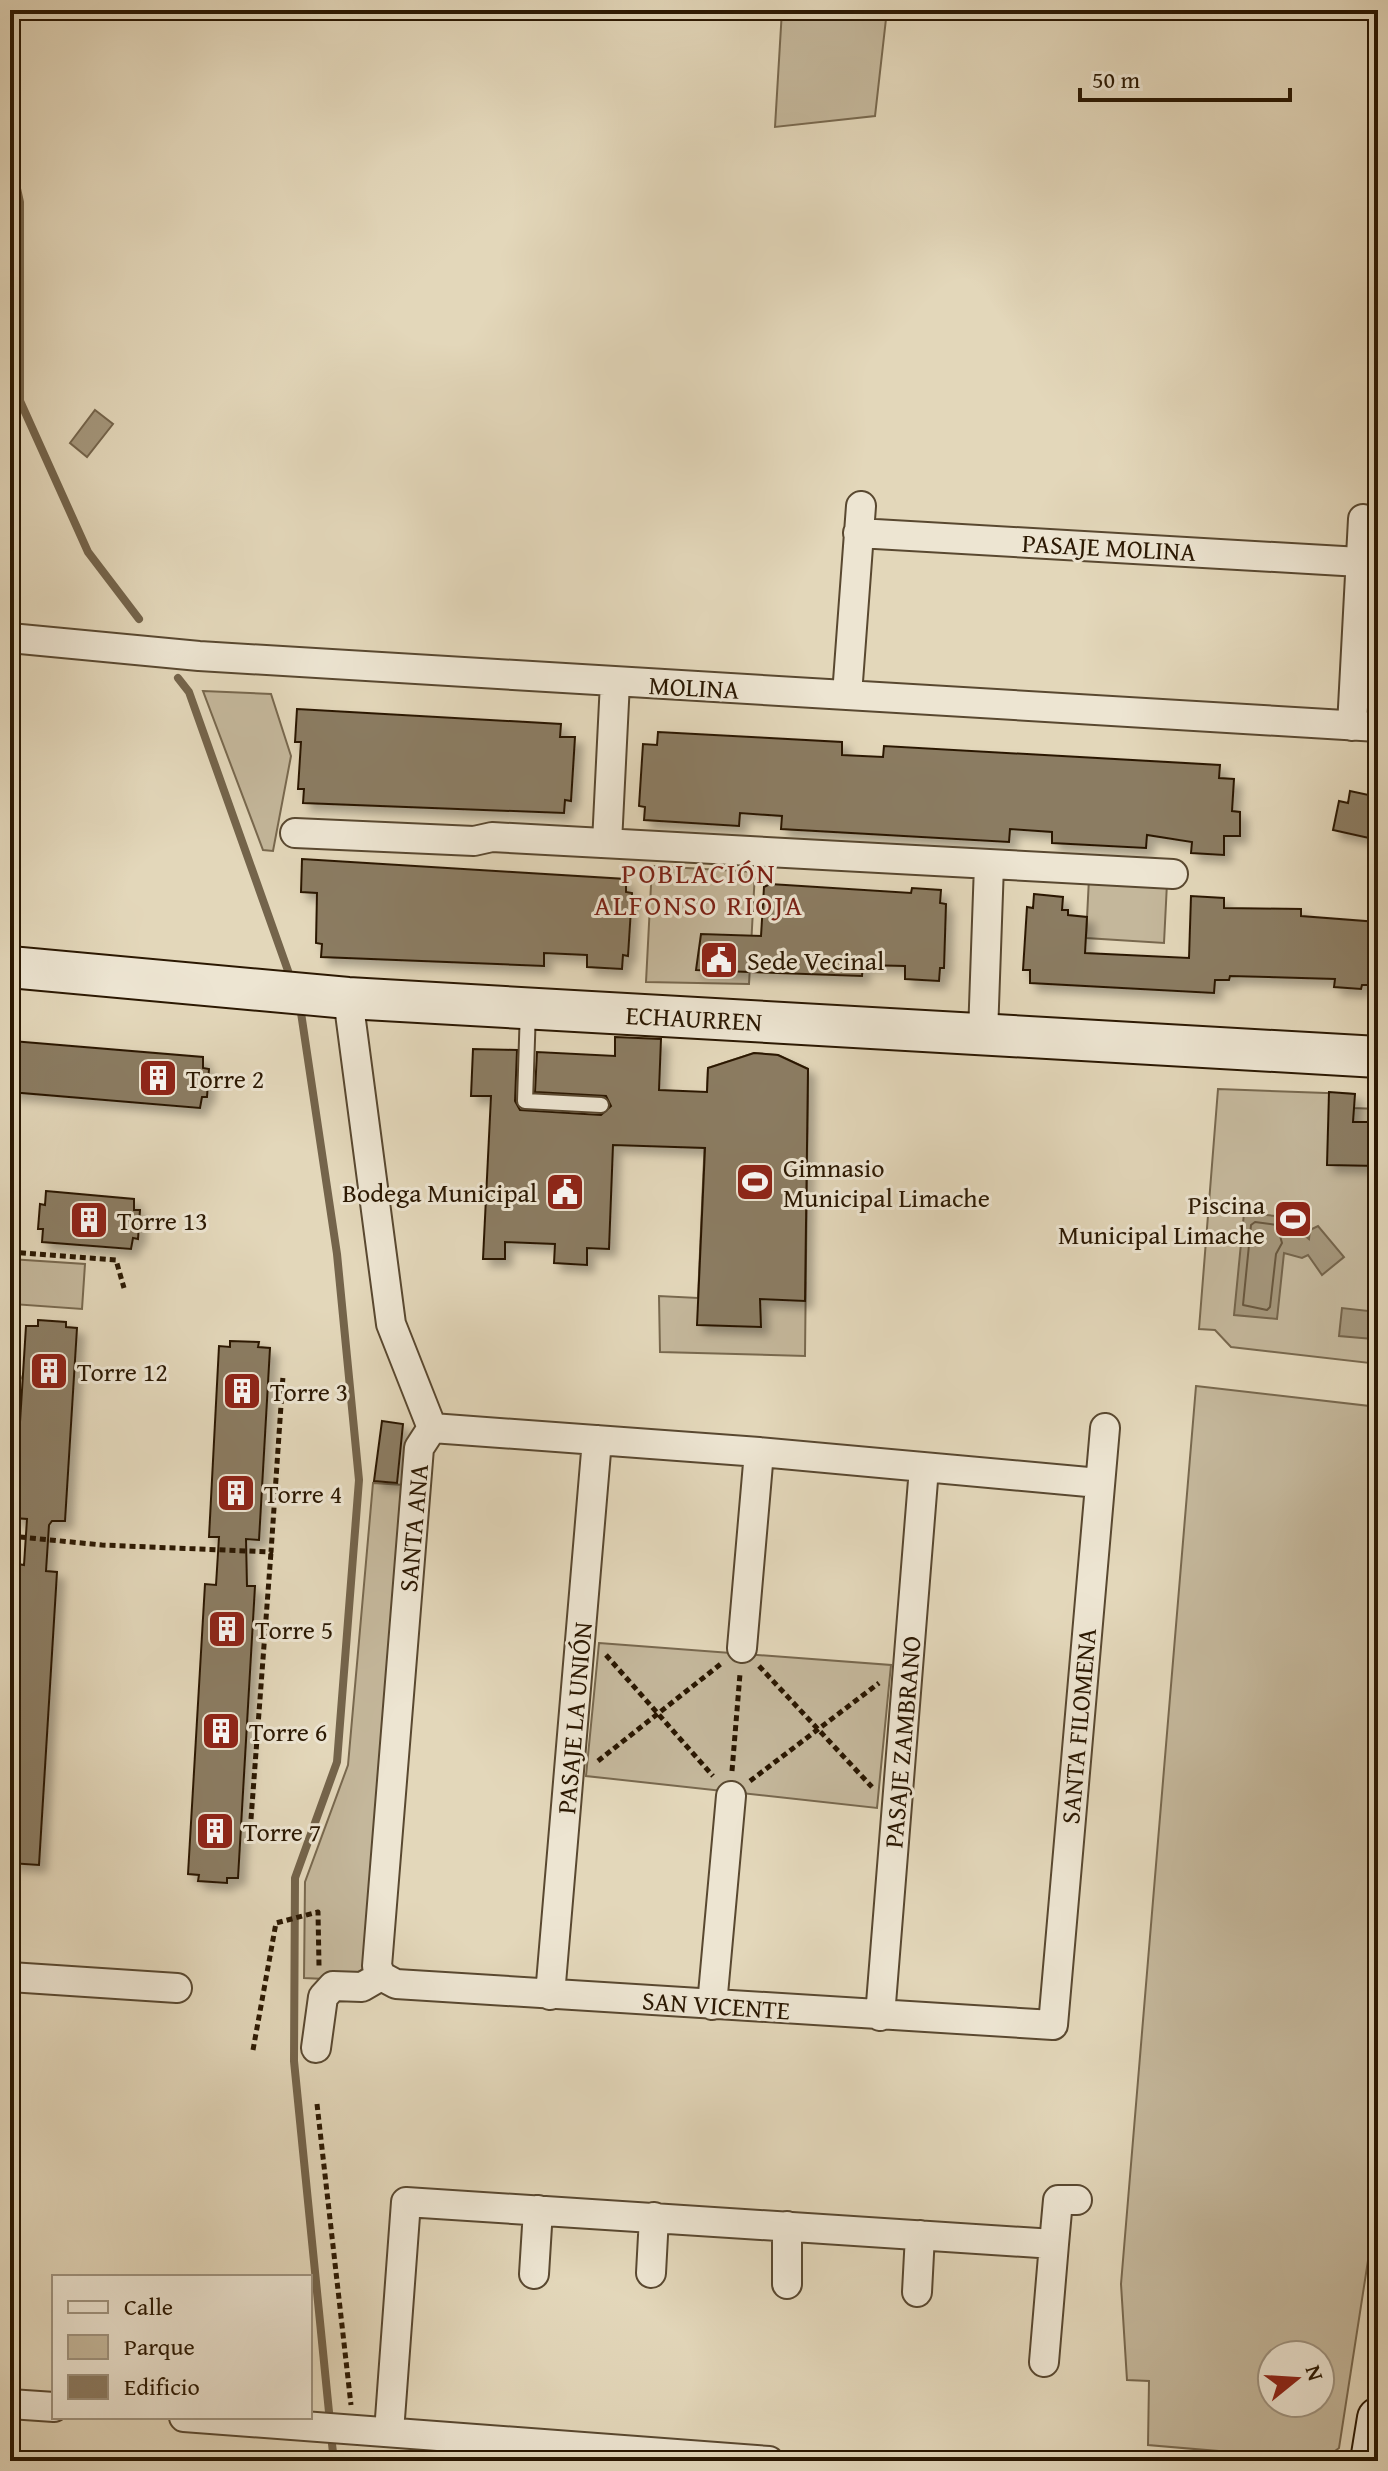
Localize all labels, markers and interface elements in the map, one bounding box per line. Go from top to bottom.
scale bar [1080,52,1290,102]
text: 50 m [1092,62,1140,97]
street label: PASAJE MOLINA [1021,523,1197,571]
street label: MOLINA [648,665,740,709]
district label: POBLACIÓN ALFONSO RIOJA [594,852,804,925]
public building icon: Sede Vecinal [698,939,740,981]
place label: Sede Vecinal [747,941,884,980]
street label: ECHAURREN [625,995,763,1041]
building icon: Torre 2 [137,1057,179,1099]
place label: Torre 2 [186,1059,264,1098]
place label: Gimnasio Municipal Limache [783,1148,990,1217]
sports icon: Gimnasio Municipal Limache [734,1161,776,1203]
public building icon: Bodega Municipal [544,1171,586,1213]
place label: Bodega Municipal [342,1173,537,1212]
place label: Piscina Municipal Limache [1058,1185,1266,1254]
sports icon: Piscina Municipal Limache [1272,1198,1314,1240]
building icon: Torre 13 [68,1199,110,1241]
place label: Torre 13 [117,1201,208,1240]
building icon: Torre 12 [28,1350,70,1392]
place label: Torre 12 [77,1352,168,1391]
building icon: Torre 3 [221,1370,263,1412]
place label: Torre 3 [270,1372,348,1411]
street label: SANTA ANA [388,1462,438,1594]
building icon: Torre 4 [215,1472,257,1514]
place label: Torre 4 [264,1474,342,1513]
building icon: Torre 5 [206,1608,248,1650]
place label: Torre 5 [255,1610,333,1649]
street label: PASAJE LA UNIÓN [546,1620,602,1816]
street label: SANTA FILOMENA [1050,1626,1106,1826]
street label: PASAJE ZAMBRANO [873,1634,931,1850]
building icon: Torre 6 [200,1710,242,1752]
place label: Torre 6 [249,1712,327,1751]
building icon: Torre 7 [194,1810,236,1852]
place label: Torre 7 [243,1812,321,1851]
street label: SAN VICENTE [641,1980,791,2030]
legend [52,2275,312,2419]
text: Calle [124,2289,173,2324]
text: Parque [124,2329,195,2364]
north arrow [1256,2339,1336,2419]
text: N [1298,2361,1333,2385]
text: Edificio [124,2369,200,2404]

